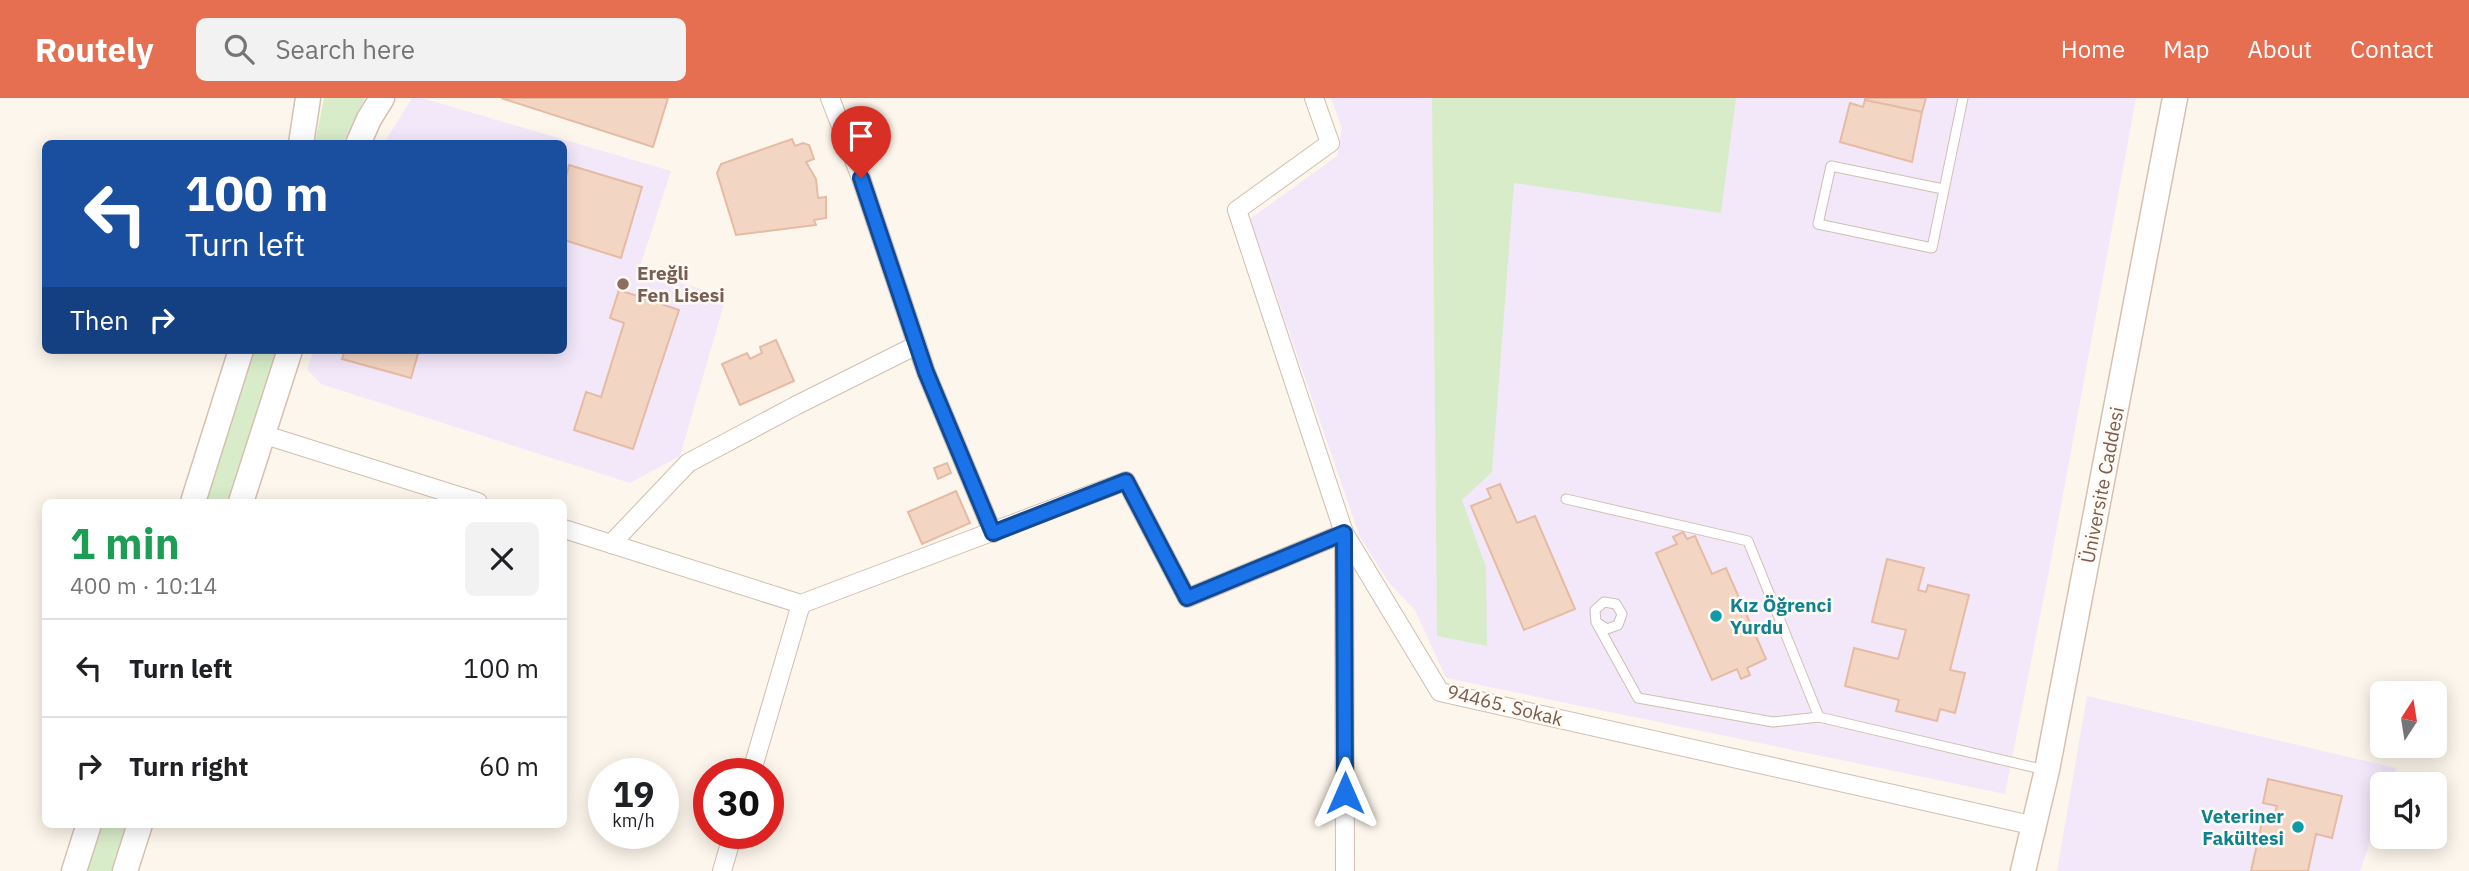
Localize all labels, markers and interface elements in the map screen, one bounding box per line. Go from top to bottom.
search box [196,18,686,81]
text: Routely [35,28,154,71]
icon: search [220,30,258,68]
text: Search here [276,32,415,66]
text: Home [2061,33,2125,65]
text: Map [2163,33,2209,65]
text: About [2247,33,2312,65]
text: Contact [2350,33,2434,65]
pin [831,106,891,178]
icon: arrive [842,117,880,155]
text: 100 m [185,161,329,224]
icon: left [70,168,161,259]
text: Turn left [185,223,305,265]
place label: Ereğli Fen Lisesi [637,261,725,307]
marker: Ereğli Fen Lisesi [615,276,631,292]
icon: right [143,301,181,339]
text: Then [70,303,129,337]
street label: Üniversite Caddesi [2075,405,2129,565]
text: 1 min [70,516,180,571]
button: close [465,522,539,596]
text: 400 m · 10:14 [70,570,217,600]
place label: Kız Öğrenci Yurdu [1730,593,1832,639]
marker: Kız Öğrenci Yurdu [1708,608,1724,624]
icon: left [70,649,108,687]
text: Turn left [129,651,232,685]
text: 100 m [463,651,539,685]
street label: 94465. Sokak [1445,679,1565,731]
north arrow [2370,681,2446,758]
map controls [2370,681,2447,849]
icon: right [70,747,108,785]
text: Turn right [129,749,248,783]
text: 60 m [479,749,539,783]
position arrow [1308,756,1382,830]
speed limit sign: 30 [693,758,784,849]
text: 19 [612,771,655,817]
button: sound [2370,772,2447,849]
place label: Veteriner Fakültesi [2201,804,2284,850]
text: km/h [612,809,655,832]
marker: Veteriner Fakültesi [2290,819,2306,835]

